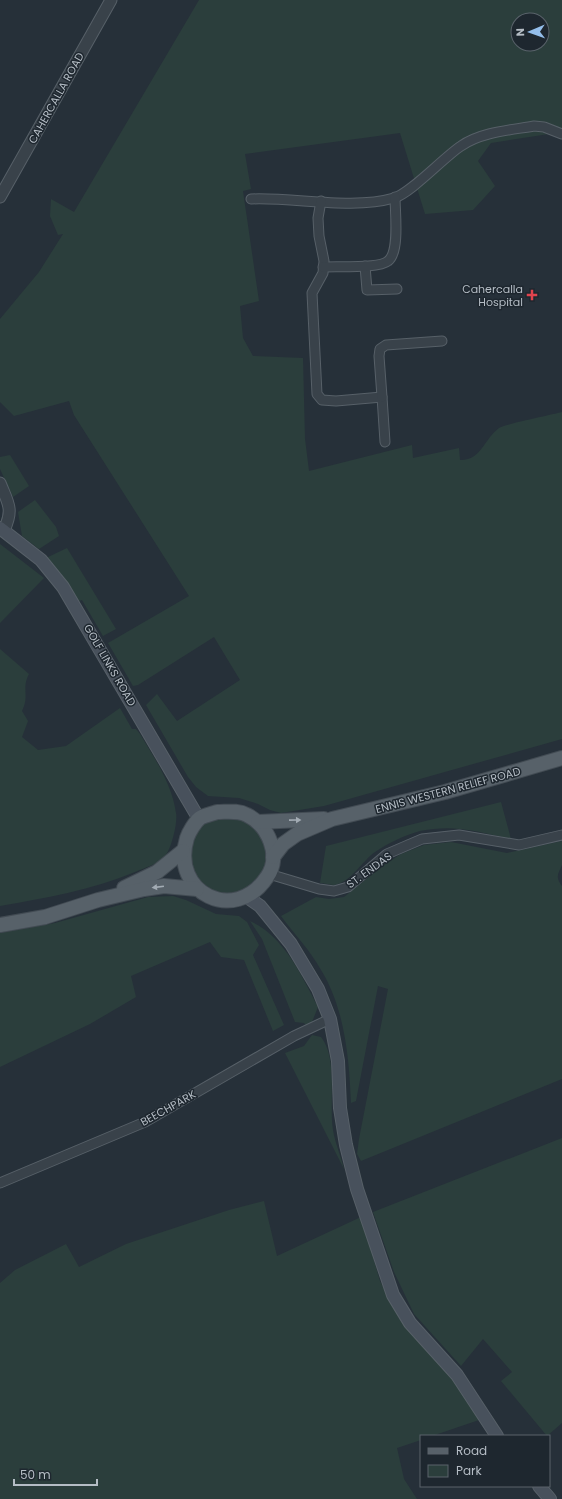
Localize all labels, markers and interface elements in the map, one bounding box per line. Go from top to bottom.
north arrow [510,12,550,52]
text: N [512,28,528,37]
street label: CAHERCALLA ROAD [24,49,88,147]
place label: Cahercalla Hospital [462,281,523,310]
marker: Cahercalla Hospital [526,289,538,301]
street label: GOLF LINKS ROAD [80,621,140,709]
street label: ENNIS WESTERN RELIEF ROAD [374,763,522,817]
one-way arrow [289,817,302,823]
street label: ST. ENDAS [343,848,395,892]
one-way arrow [152,884,164,890]
street label: BEECHPARK [137,1086,199,1130]
legend [420,1435,550,1487]
text: Road [456,1442,487,1459]
scale bar [14,1461,97,1487]
text: Park [456,1462,483,1479]
text: 50 m [20,1466,51,1483]

